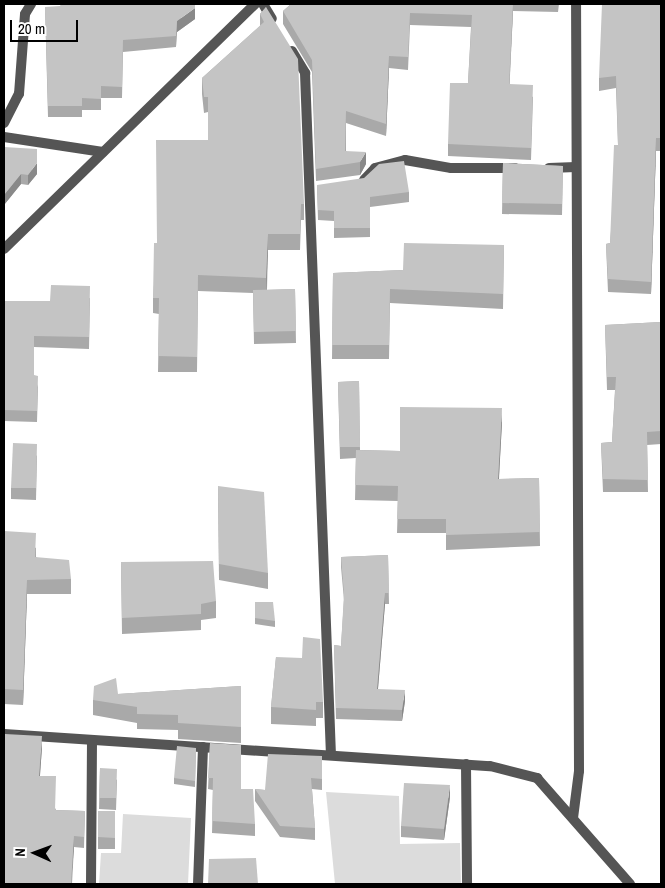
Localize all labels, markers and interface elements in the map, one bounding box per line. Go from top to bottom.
scale bar [12,10,80,42]
text: 20 m [18,18,45,39]
north arrow [10,828,60,878]
text: N [11,848,29,857]

